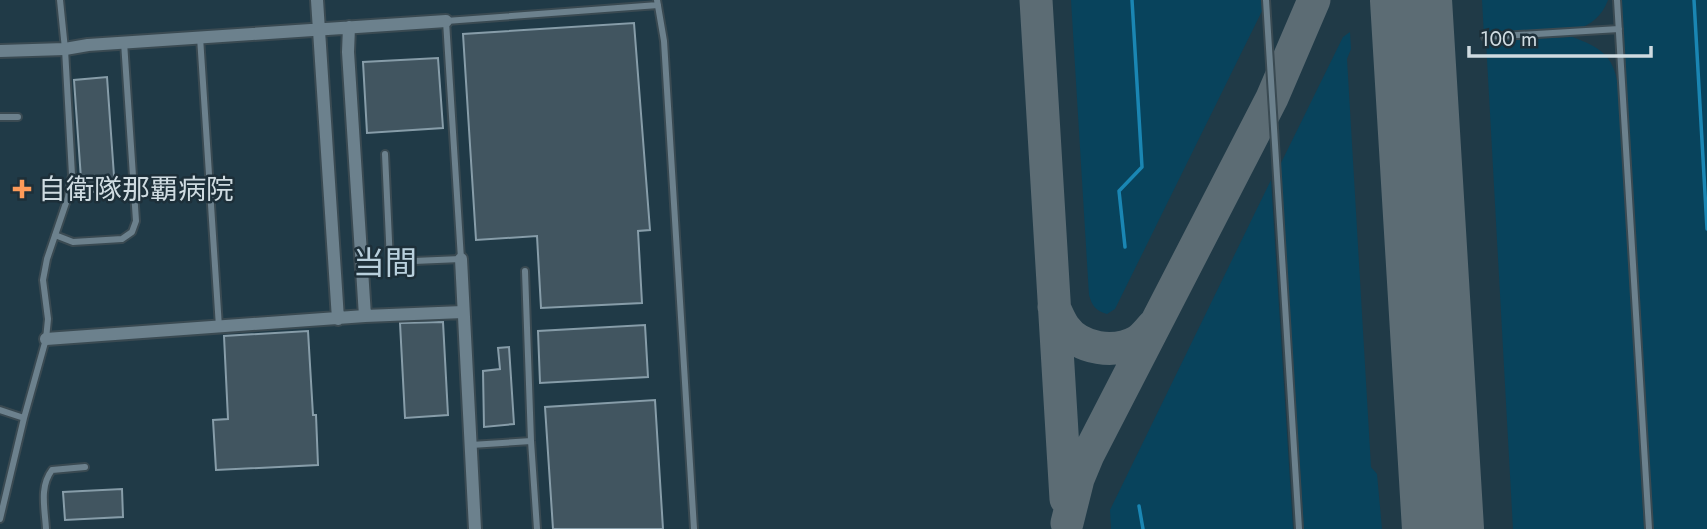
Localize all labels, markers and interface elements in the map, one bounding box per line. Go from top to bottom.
scale bar [1469,14,1651,58]
text: 100 m [1480,24,1537,54]
place label: 自衛隊那覇病院 [38,169,234,210]
marker: 自衛隊那覇病院 [12,179,32,199]
district label: 当間 [353,240,417,286]

